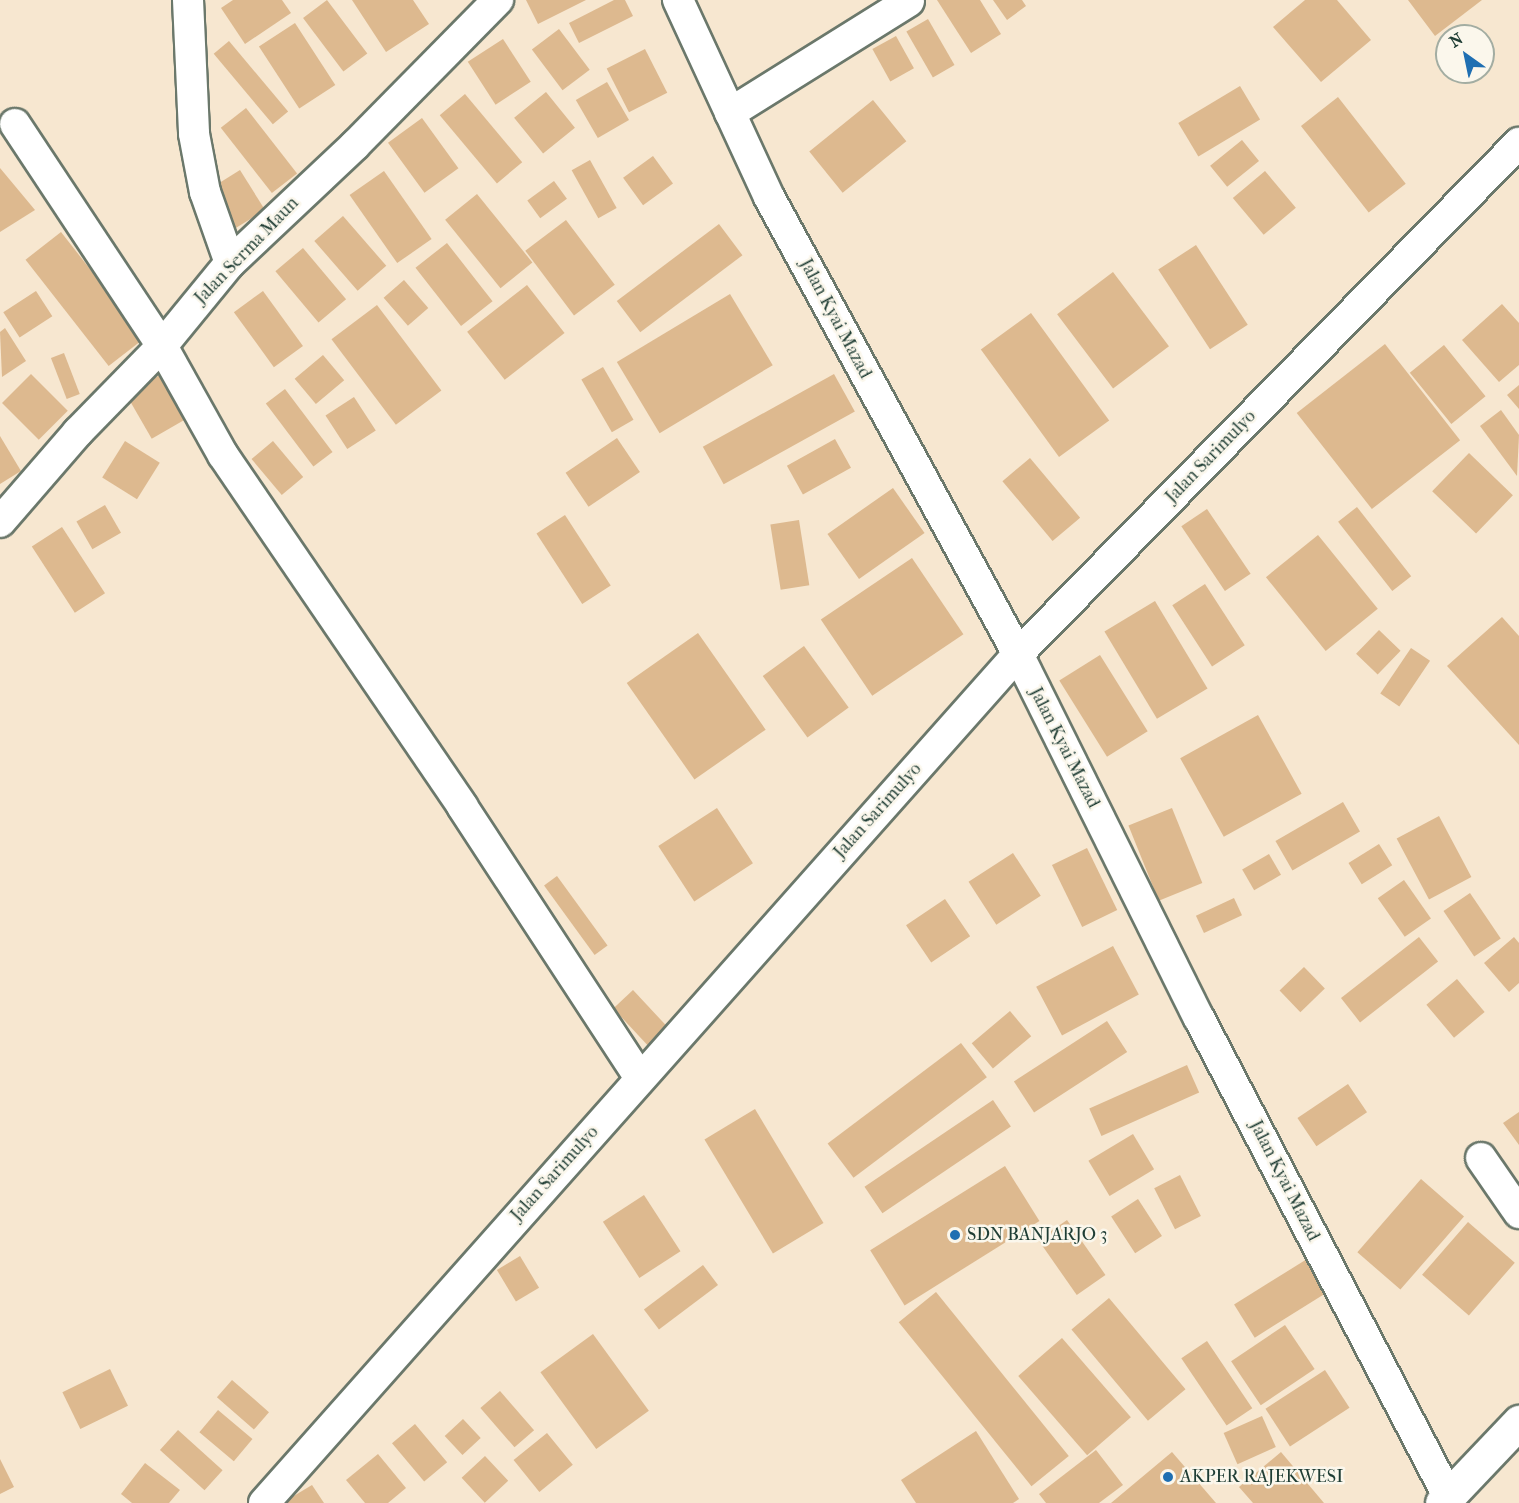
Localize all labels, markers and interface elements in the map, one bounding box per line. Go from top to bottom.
north arrow [1435,24,1495,84]
text: N [1446,29,1466,51]
street label: Jalan Serma Maun [190,193,304,309]
street label: Jalan Kyai Mazad [794,255,876,383]
street label: Jalan Sarimulyo [1161,406,1261,508]
street label: Jalan Kyai Mazad [1024,684,1104,812]
street label: Jalan Sarimulyo [830,759,926,863]
street label: Jalan Kyai Mazad [1244,1117,1324,1245]
street label: Jalan Sarimulyo [507,1122,603,1226]
place label: SDN BANJARJO 3 [967,1224,1107,1246]
marker: SDN BANJARJO 3 [948,1228,962,1242]
place label: AKPER RAJEKWESI [1180,1466,1343,1488]
marker: AKPER RAJEKWESI [1161,1470,1175,1484]

